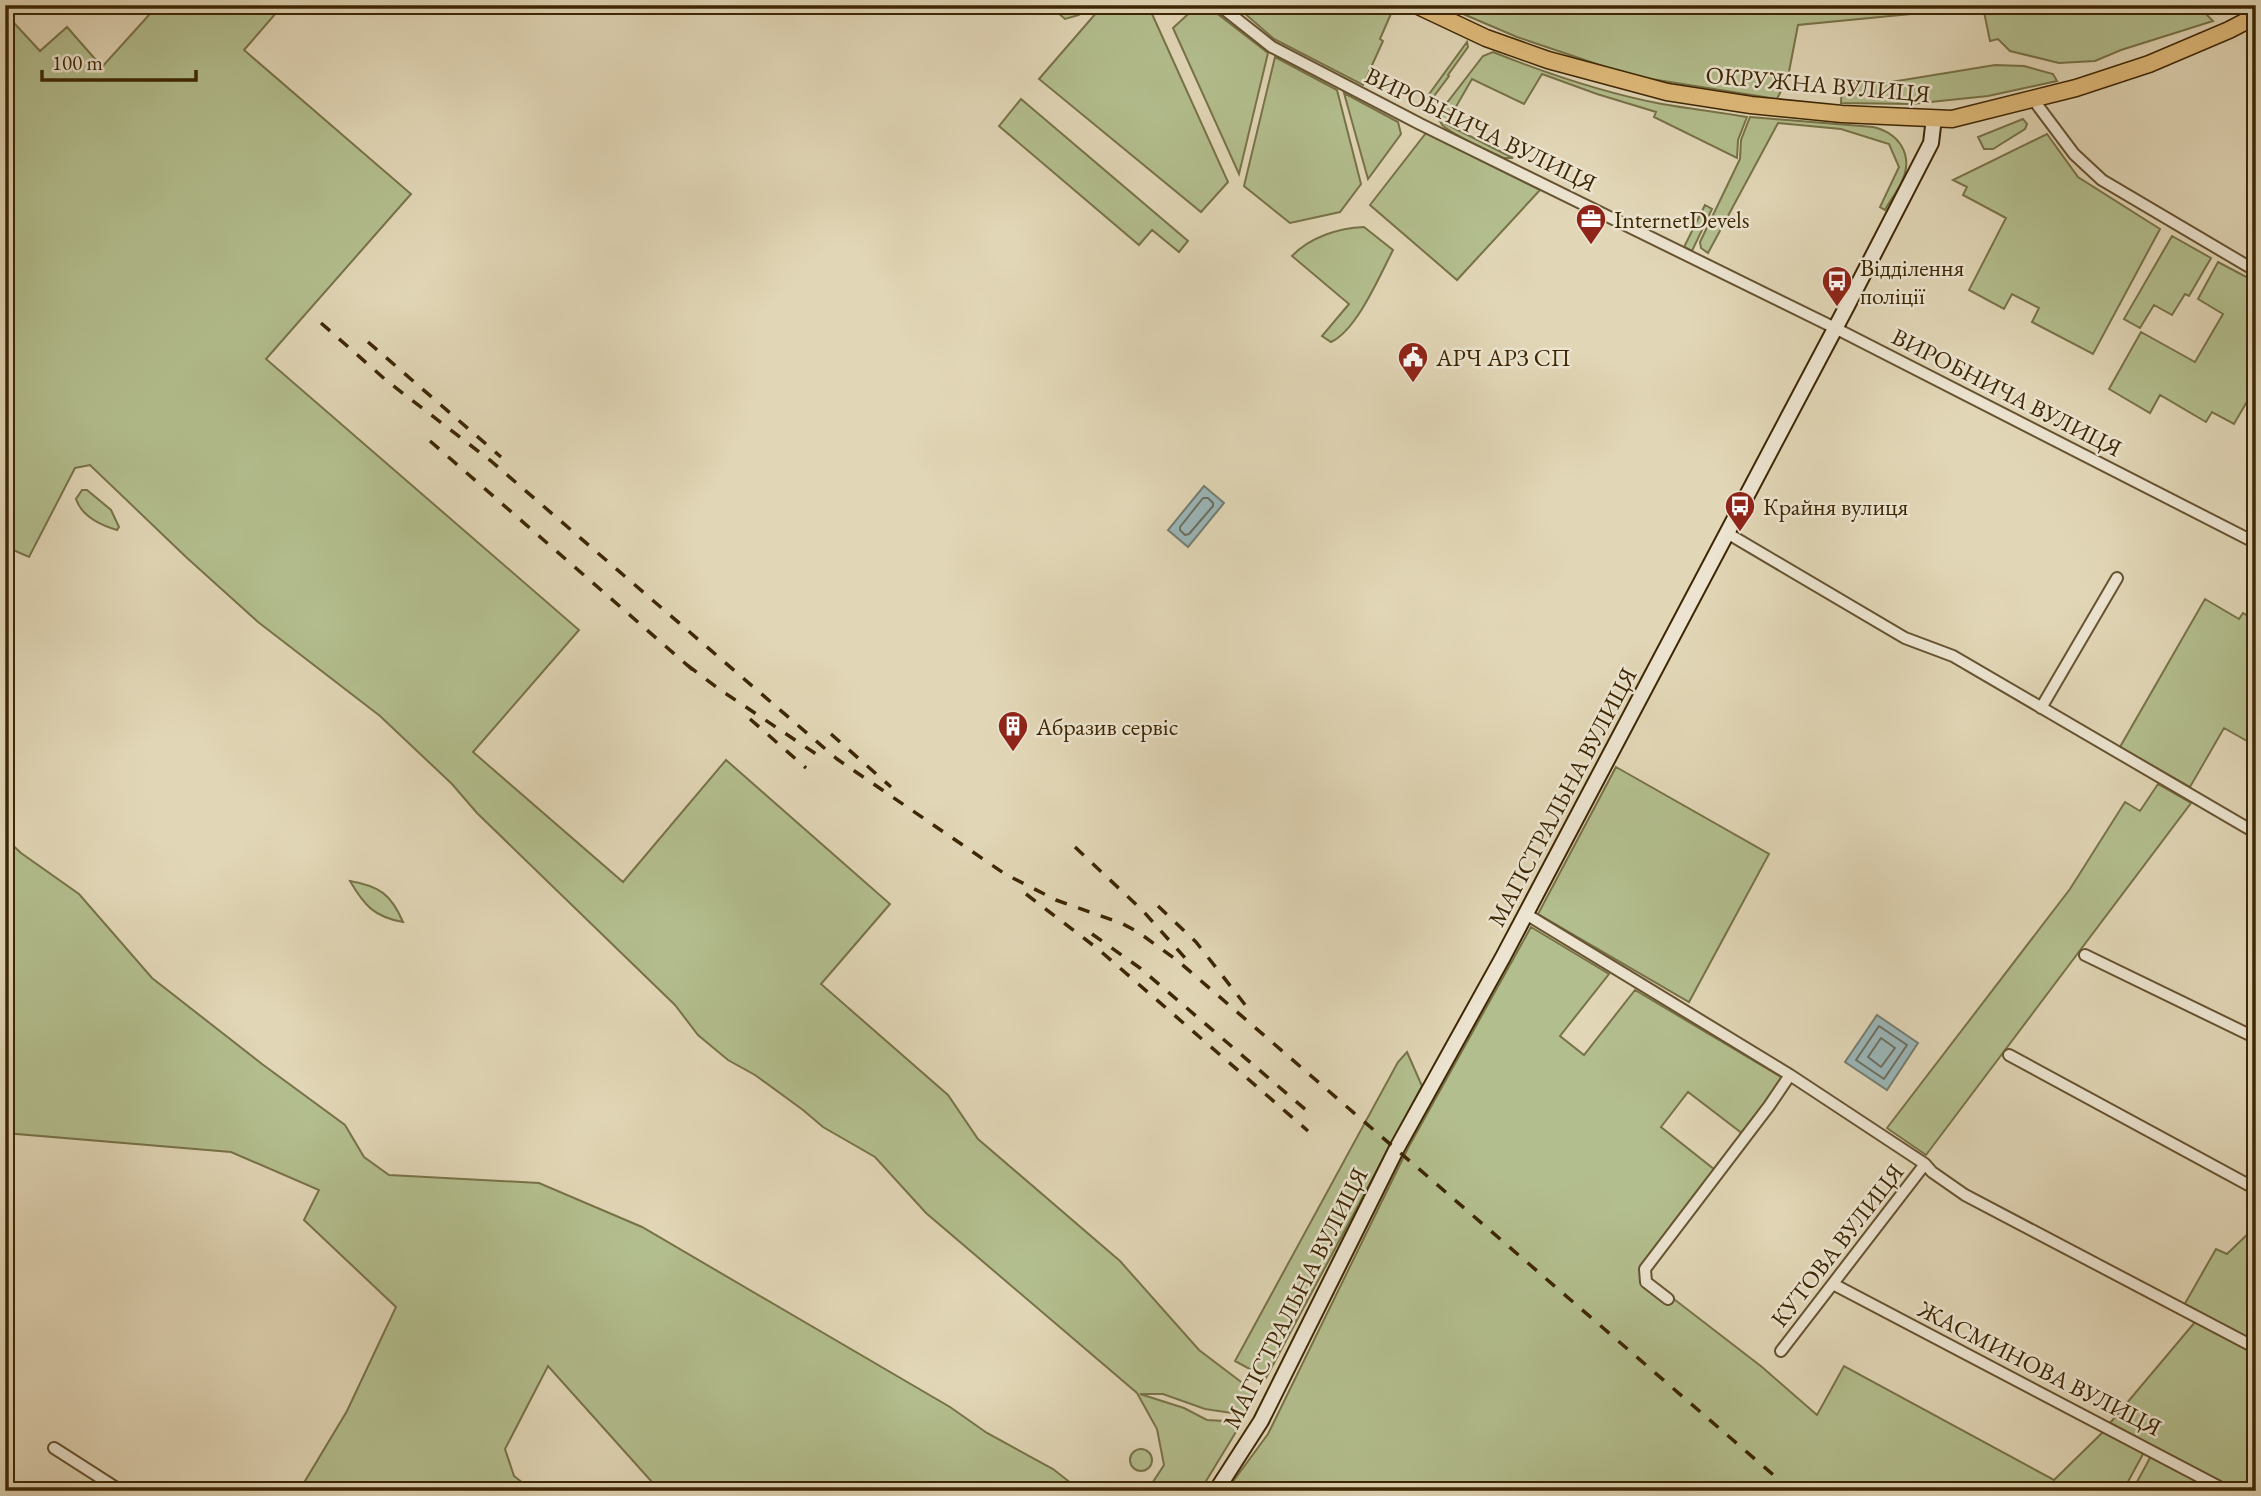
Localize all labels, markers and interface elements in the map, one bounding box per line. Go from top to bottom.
scale bar [42,38,196,82]
text: 100 m [52,49,103,76]
street label: ВИРОБНИЧА ВУЛИЦЯ [1360,59,1602,199]
street label: ОКРУЖНА ВУЛИЦЯ [1704,59,1932,109]
office icon: InternetDevels [1574,202,1608,246]
place label: InternetDevels [1614,204,1750,235]
place label: Відділення поліції [1860,252,1965,311]
bus stop icon: Відділення поліції [1820,264,1854,308]
street label: ВИРОБНИЧА ВУЛИЦЯ [1887,321,2127,463]
public building icon: АРЧ АРЗ СП [1396,340,1430,384]
place label: АРЧ АРЗ СП [1435,342,1571,373]
bus stop icon: Крайня вулиця [1723,489,1757,533]
place label: Крайня вулиця [1763,491,1908,522]
street label: МАГІСТРАЛЬНА ВУЛИЦЯ [1480,662,1644,932]
building icon: Абразив сервіс [996,709,1030,753]
place label: Абразив сервіс [1035,711,1178,742]
street label: КУТОВА ВУЛИЦЯ [1764,1157,1910,1333]
street label: МАГІСТРАЛЬНА ВУЛИЦЯ [1216,1162,1374,1434]
street label: ЖАСМИНОВА ВУЛИЦЯ [1912,1293,2167,1443]

